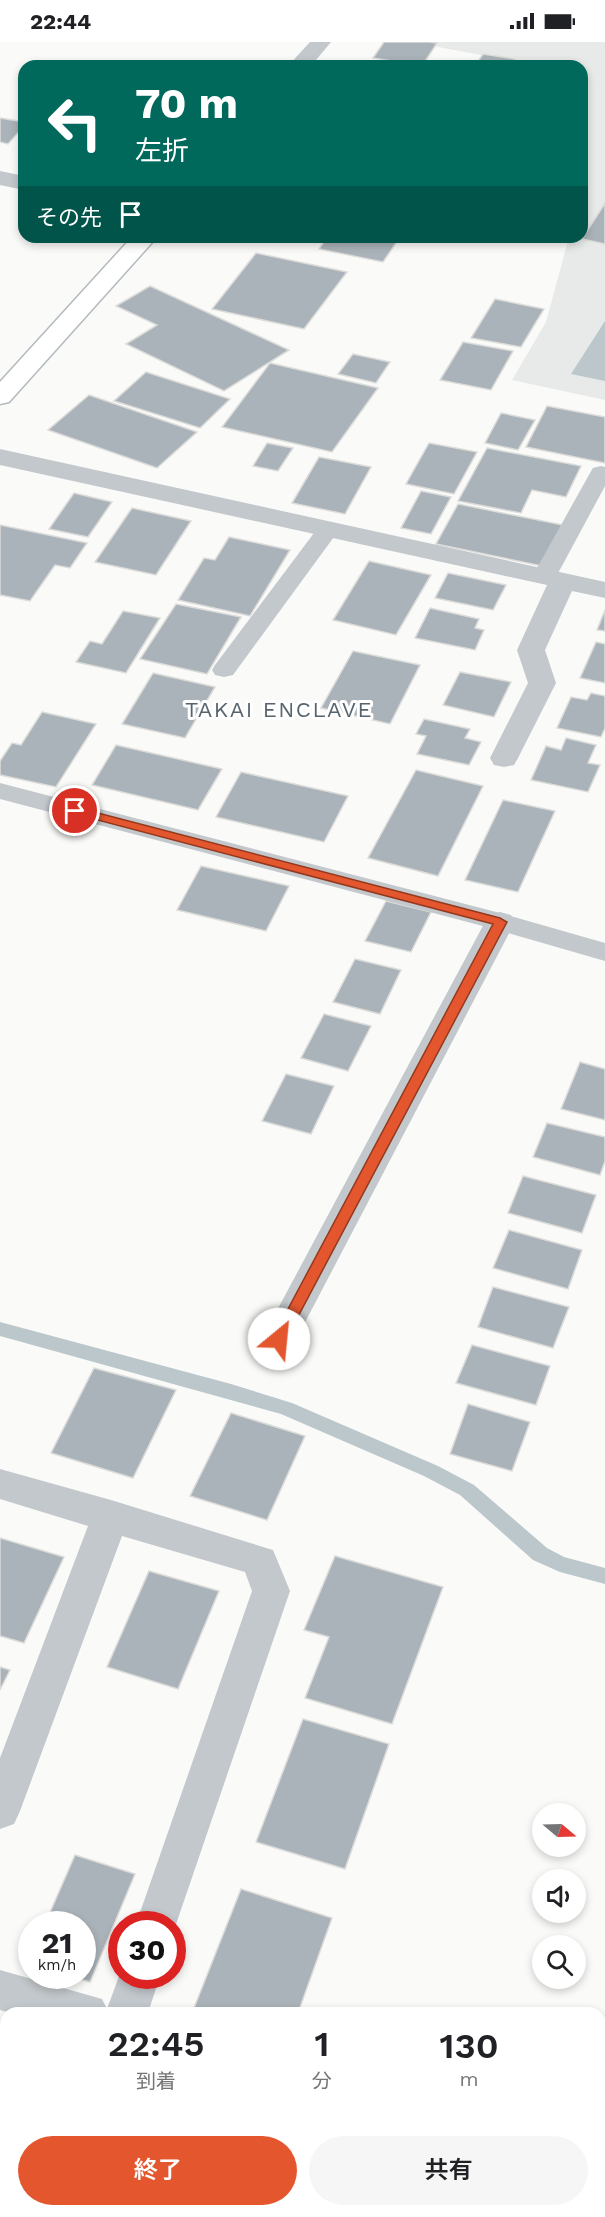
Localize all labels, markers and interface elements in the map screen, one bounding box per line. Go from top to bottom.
text: 22:44 [30,9,91,34]
text: 70 m [135,79,238,128]
icon: left [36,84,114,162]
text: 左折 [135,135,189,167]
icon: arrive [114,198,147,231]
text: その先 [36,205,102,230]
district label: TAKAI ENCLAVE [185,697,373,722]
pin [49,785,100,836]
icon: arrive [58,794,91,827]
position arrow [247,1307,311,1371]
north arrow [532,1803,586,1857]
map controls [532,1803,586,1989]
button: sound [532,1869,586,1923]
speed limit sign: 30 [108,1911,186,1989]
text: 21 [42,1925,72,1960]
button: search [532,1935,586,1989]
text: km/h [38,1956,76,1974]
text: 22:45 [107,2023,205,2065]
text: 1 [315,2023,329,2065]
text: 130 [439,2025,499,2067]
text: m [459,2067,479,2091]
text: 到着 [136,2069,176,2093]
text: 分 [312,2069,332,2093]
button: 終了 [18,2136,297,2205]
button: 共有 [309,2136,588,2205]

